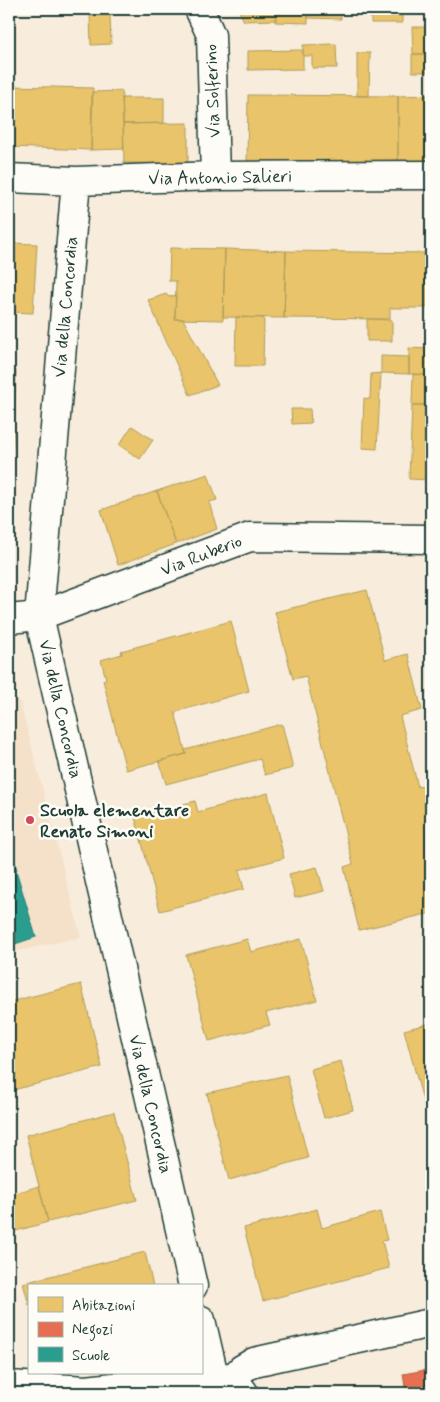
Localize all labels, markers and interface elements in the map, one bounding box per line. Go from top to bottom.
street label: Via Solferino [199,44,227,138]
street label: Via Antonio Salieri [148,165,292,191]
street label: Via della Concordia [48,235,84,379]
street label: Via Ruberio [157,529,246,582]
street label: Via della Concordia [32,637,88,781]
place label: Scuola elementare Renato Simoni [40,799,189,844]
marker: Scuola elementare Renato Simoni [24,814,36,826]
street label: Via della Concordia [122,1032,178,1176]
legend [28,1284,202,1374]
text: Abitazioni [72,1296,135,1316]
text: Negozi [72,1320,113,1341]
text: Scuole [72,1346,110,1366]

